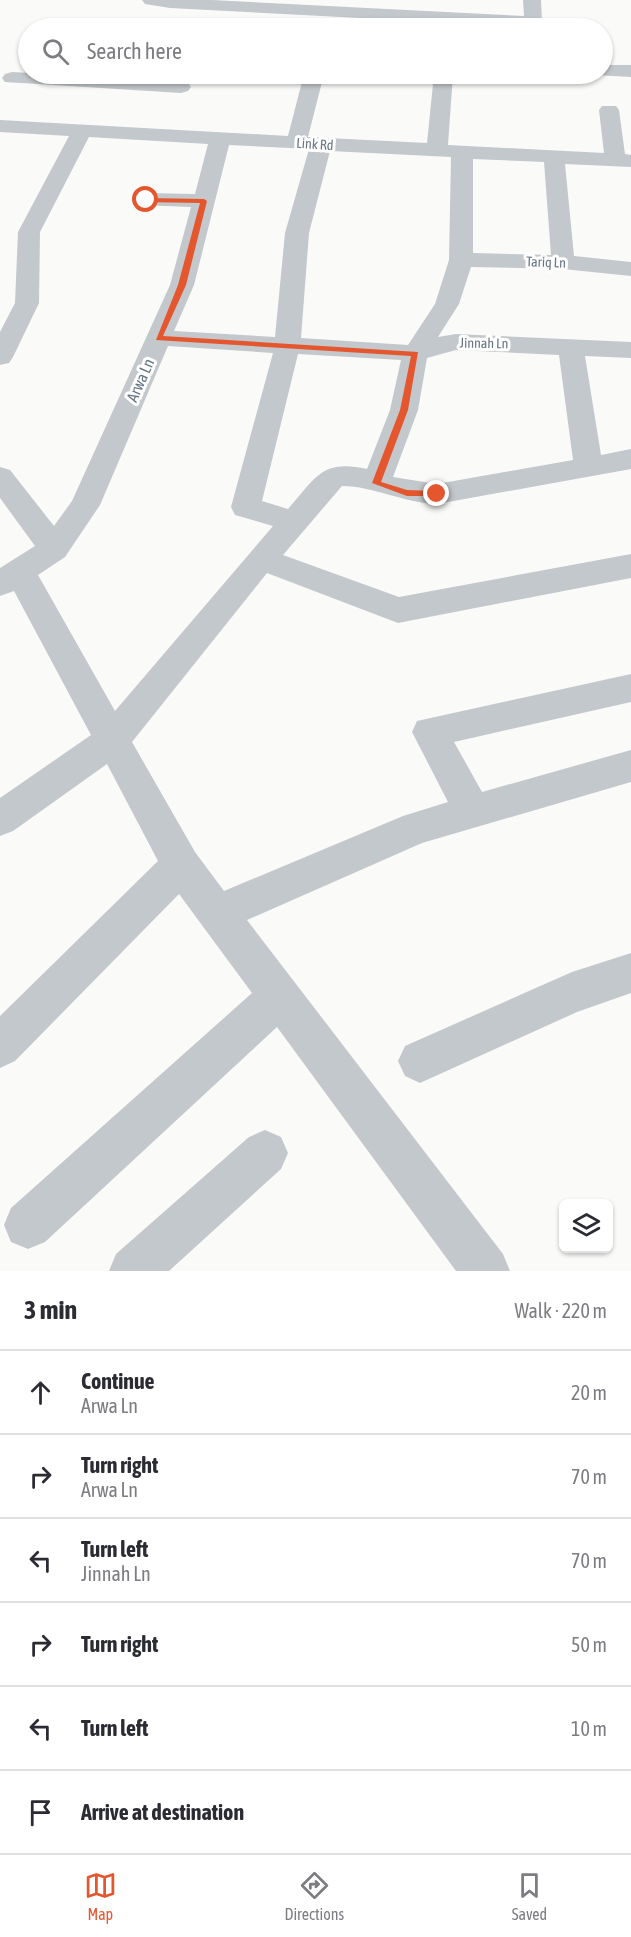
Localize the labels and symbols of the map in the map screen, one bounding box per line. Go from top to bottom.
street label: Link Rd [296,135,334,153]
route start [132,186,158,212]
street label: Tariq Ln [526,253,566,271]
street label: Jinnah Ln [460,335,508,351]
street label: Arwa Ln [123,356,157,404]
route end [423,480,449,506]

